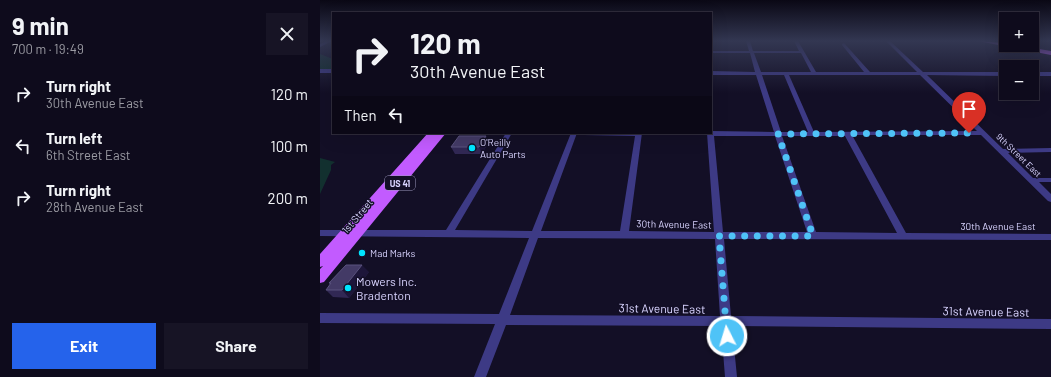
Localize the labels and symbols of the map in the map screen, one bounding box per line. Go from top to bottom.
pin [952,92,986,133]
street label: 9th Street East [994,131,1044,179]
place label: O'Reilly Auto Parts [480,136,526,160]
marker: O'Reilly Auto Parts [467,143,477,153]
road number: US 41 [385,176,415,190]
street label: 1st Street [339,196,375,236]
street label: 30th Avenue East [636,217,712,231]
street label: 30th Avenue East [960,220,1036,232]
place label: Mad Marks [370,247,416,259]
marker: Mad Marks [357,248,367,258]
place label: Mowers Inc. Bradenton [356,274,417,302]
marker: Mowers Inc. Bradenton [343,283,353,293]
street label: 31st Avenue East [618,300,706,316]
street label: 31st Avenue East [942,303,1030,319]
position arrow [706,315,748,357]

